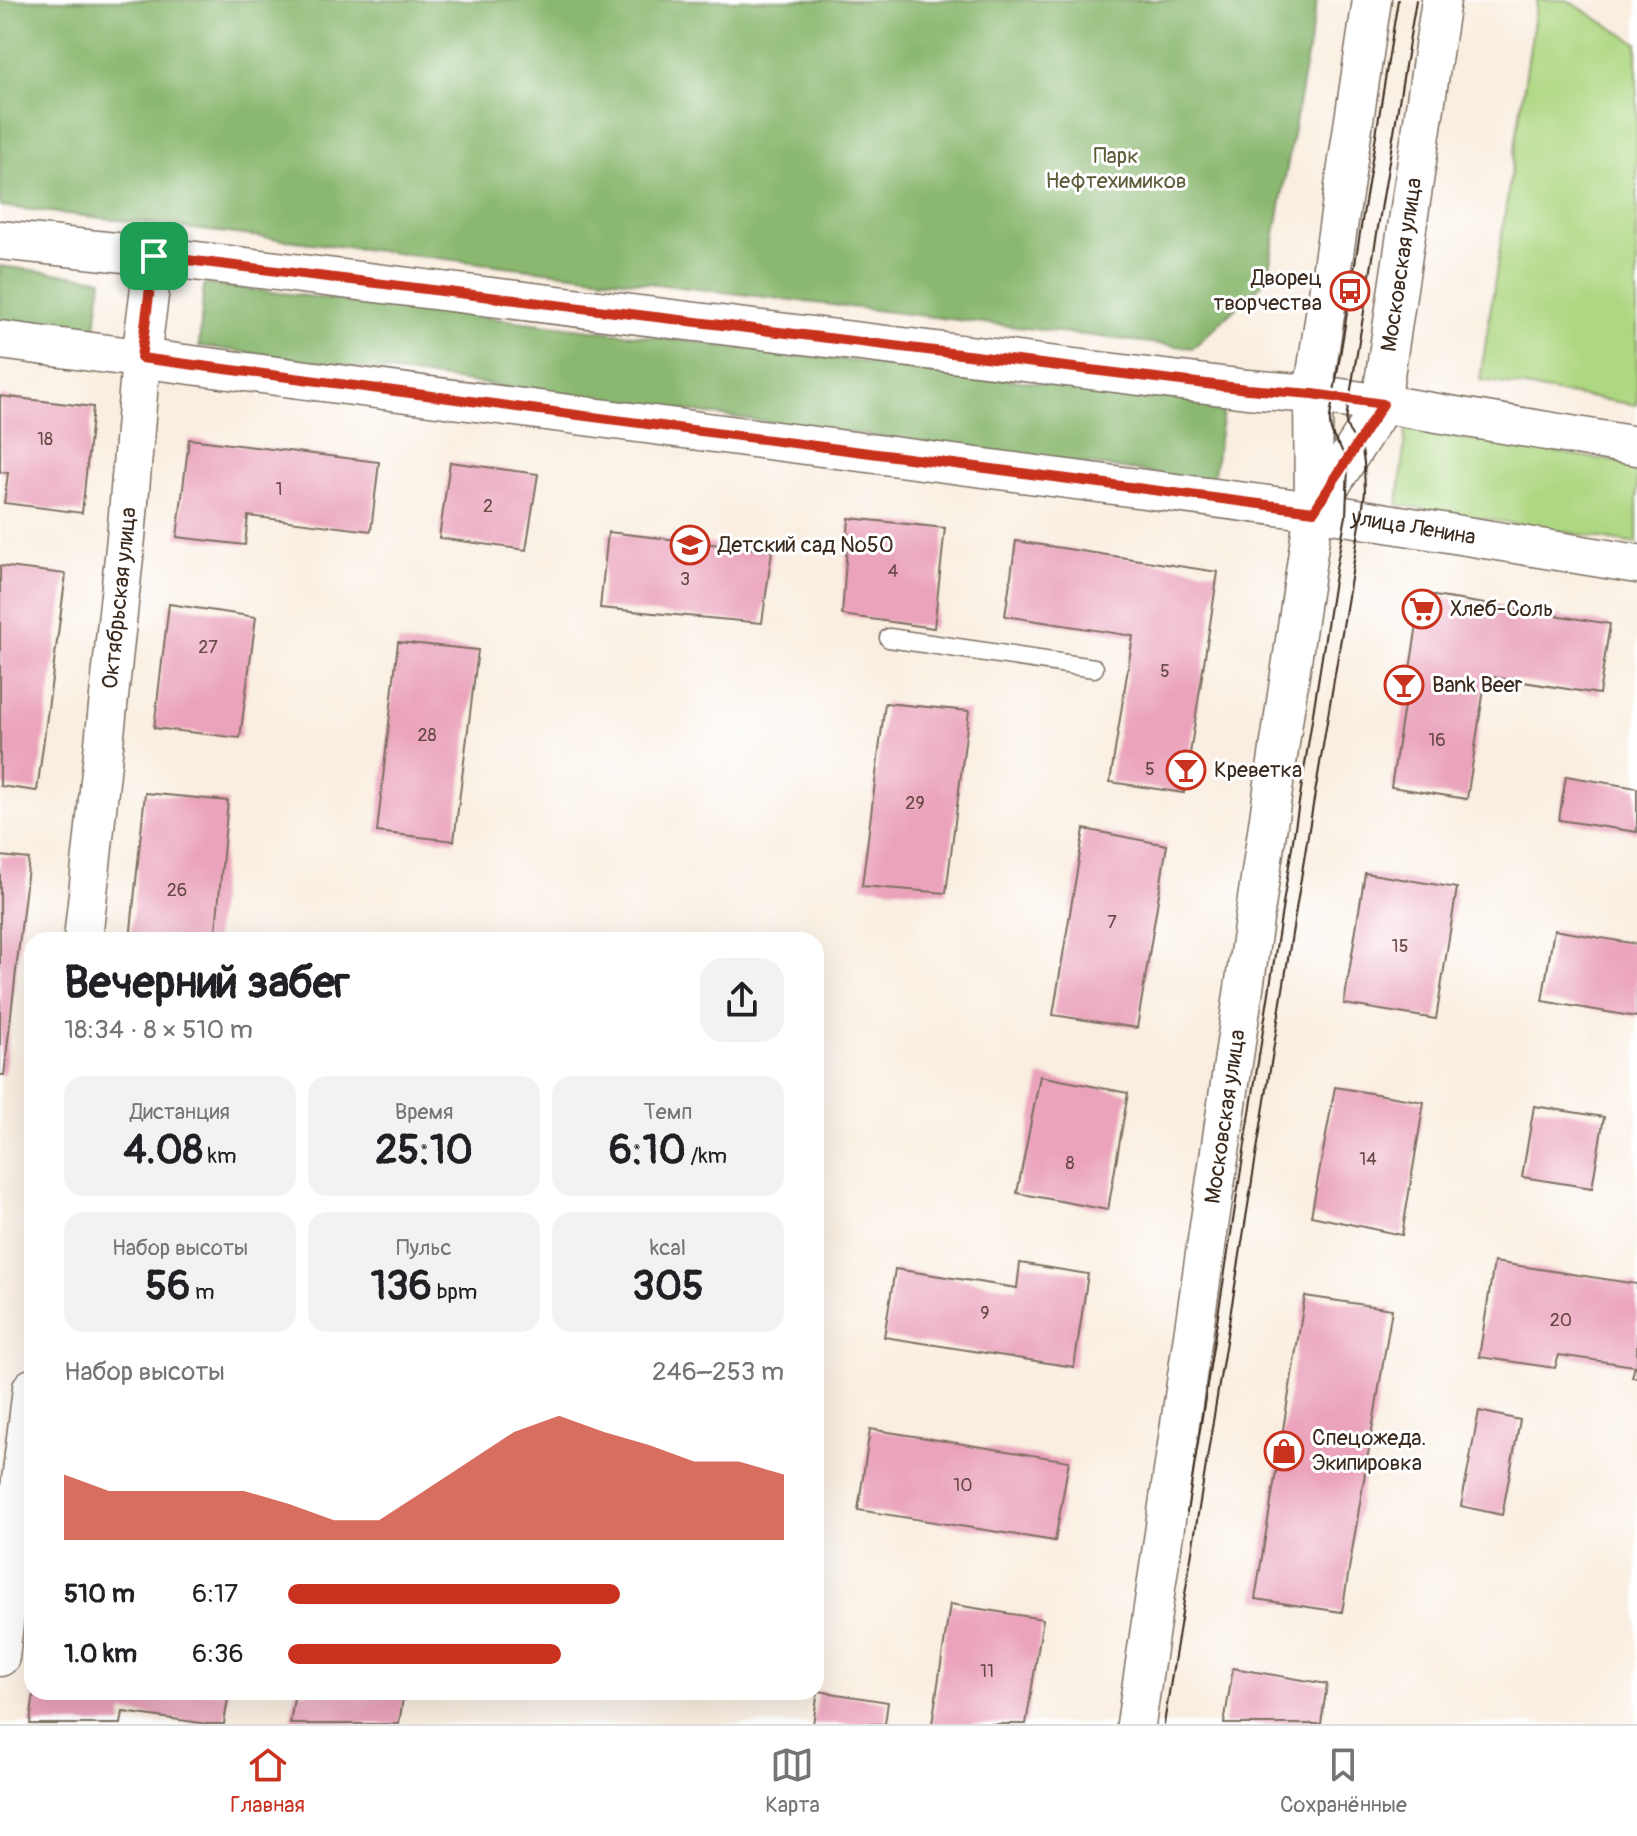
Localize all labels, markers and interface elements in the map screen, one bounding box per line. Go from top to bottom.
park label: Парк Нефтехимиков [1045,142,1187,195]
street label: Московская улица [1375,176,1428,354]
pin [120,222,188,290]
icon: arrive [132,234,176,278]
place label: Дворец творчества [1213,264,1322,317]
bus stop icon: Дворец творчества [1329,270,1371,312]
house number: 18 [37,428,53,451]
house number: 1 [275,478,283,501]
house number: 2 [483,495,493,518]
street label: улица Ленина [1348,503,1478,551]
street label: Октябрьская улица [96,506,143,690]
school or university icon: Детский сад №50 [669,524,711,566]
place label: Детский сад №50 [717,531,894,559]
house number: 4 [888,560,899,583]
house number: 3 [680,568,690,591]
supermarket icon: Хлеб-Соль [1401,588,1443,630]
place label: Хлеб-Соль [1450,595,1553,623]
house number: 27 [198,636,218,659]
house number: 5 [1160,660,1170,683]
bar icon: Bank Beer [1383,664,1425,706]
place label: Bank Beer [1432,671,1523,699]
house number: 28 [417,724,437,747]
house number: 16 [1428,729,1446,752]
bar icon: Креветка [1165,749,1207,791]
place label: Креветка [1214,756,1302,784]
house number: 5 [1145,758,1155,781]
house number: 29 [905,792,925,815]
house number: 26 [167,879,187,902]
house number: 7 [1107,911,1117,934]
house number: 15 [1392,935,1408,958]
text: Вечерний забег [64,956,350,1011]
button: share [700,958,784,1042]
text: 18:34 · 8 × 510 m [64,1014,253,1046]
street label: Московская улица [1199,1028,1252,1205]
text: Дистанция [130,1098,230,1126]
text: Время [395,1098,453,1126]
text: Темп [644,1098,692,1126]
text: 4.08 [124,1126,203,1175]
text: 25:10 [375,1126,473,1175]
text: 6:10 [609,1126,686,1175]
text: km [203,1142,236,1170]
text: /km [686,1142,727,1170]
house number: 14 [1359,1148,1377,1171]
house number: 8 [1065,1152,1075,1175]
text: Набор высоты [112,1234,248,1262]
text: Пульс [396,1234,452,1262]
text: kcal [650,1234,686,1262]
text: 56 [145,1262,190,1311]
text: 136 [371,1262,432,1311]
text: 305 [632,1262,704,1311]
text: m [190,1278,215,1306]
text: bpm [432,1278,477,1306]
house number: 9 [980,1302,990,1325]
house number: 20 [1550,1309,1572,1332]
text: Набор высоты [64,1356,225,1388]
text: 246–253 m [652,1356,784,1388]
place label: Спецожеда. Экипировка [1312,1424,1426,1477]
shop icon: Спецожеда. Экипировка [1263,1430,1305,1472]
house number: 10 [953,1474,973,1497]
text: 510 m [64,1578,135,1610]
text: 6:17 [192,1578,238,1610]
text: 1.0 km [64,1638,137,1670]
text: 6:36 [192,1638,244,1670]
house number: 11 [980,1660,994,1683]
tab: Главная [230,1743,305,1819]
tab: Карта [765,1743,820,1819]
tab: Сохранённые [1280,1743,1407,1819]

